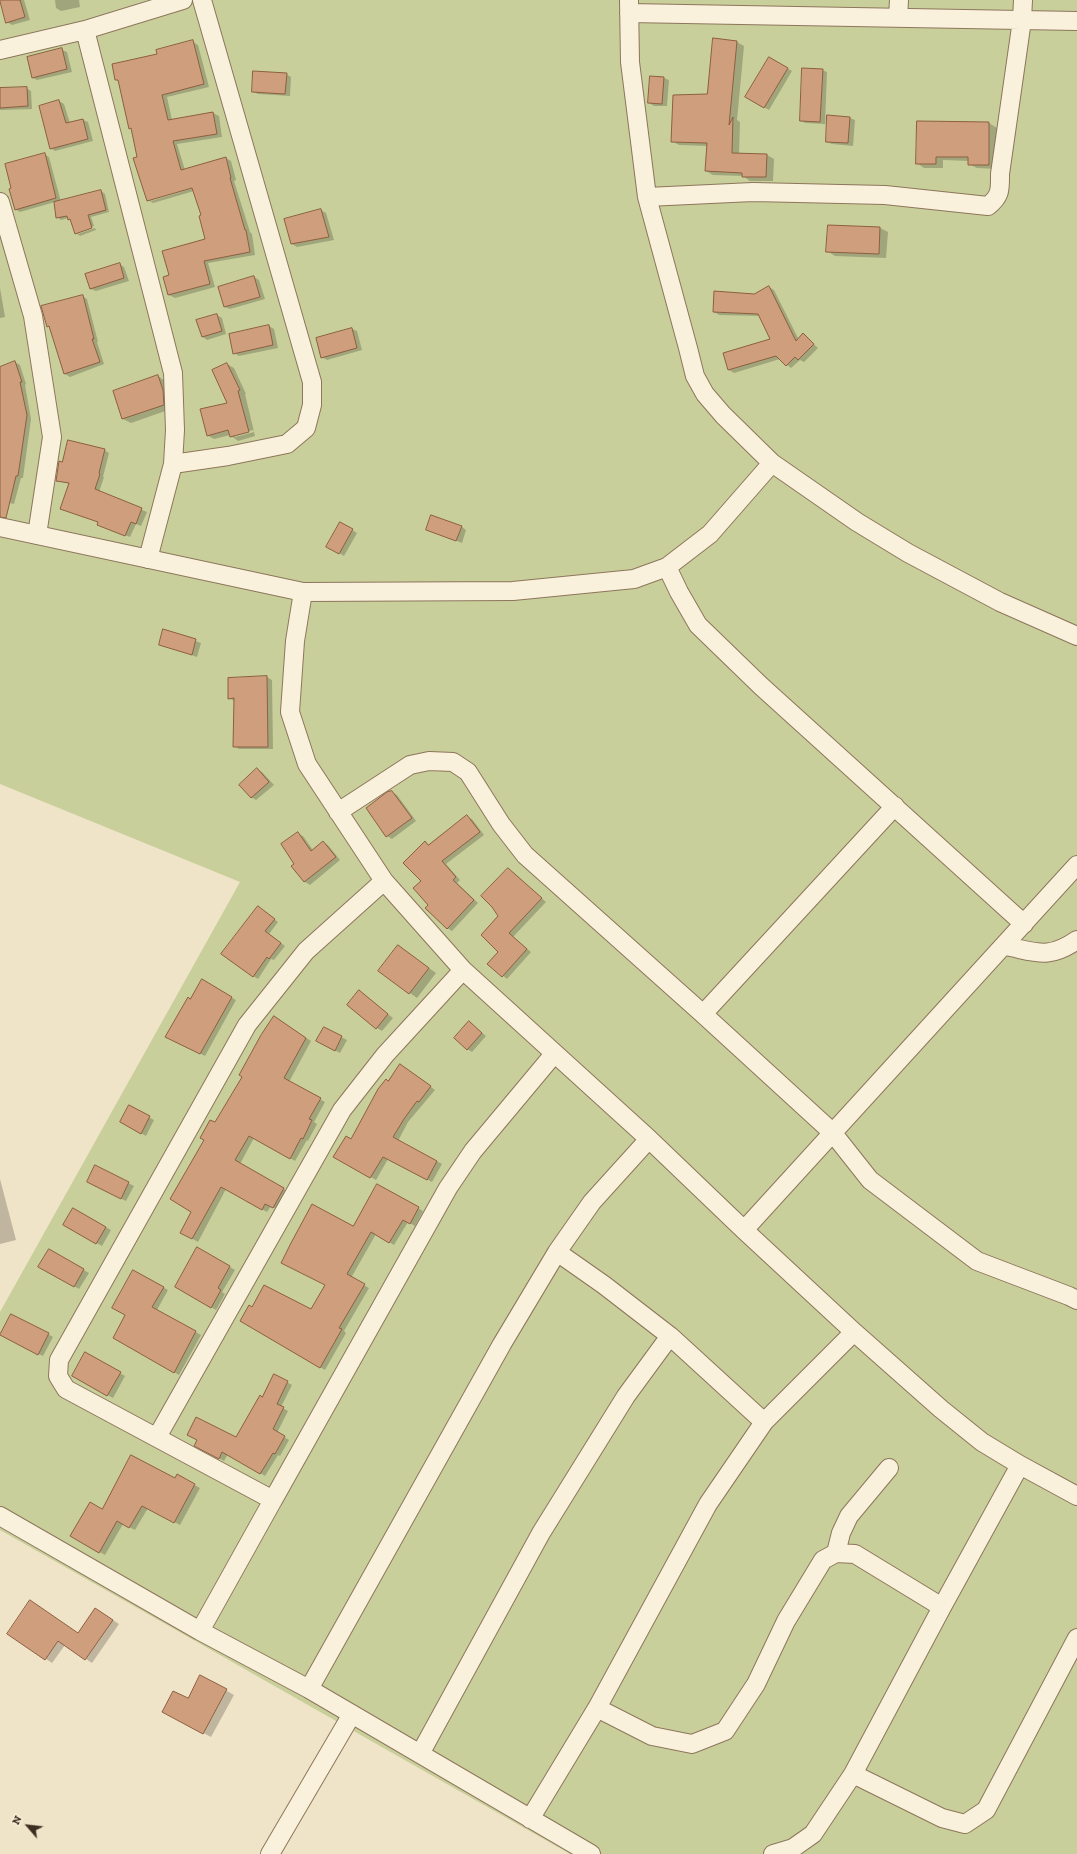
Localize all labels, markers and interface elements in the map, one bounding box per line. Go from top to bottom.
north arrow [8,1806,48,1846]
text: N [9,1813,25,1827]

